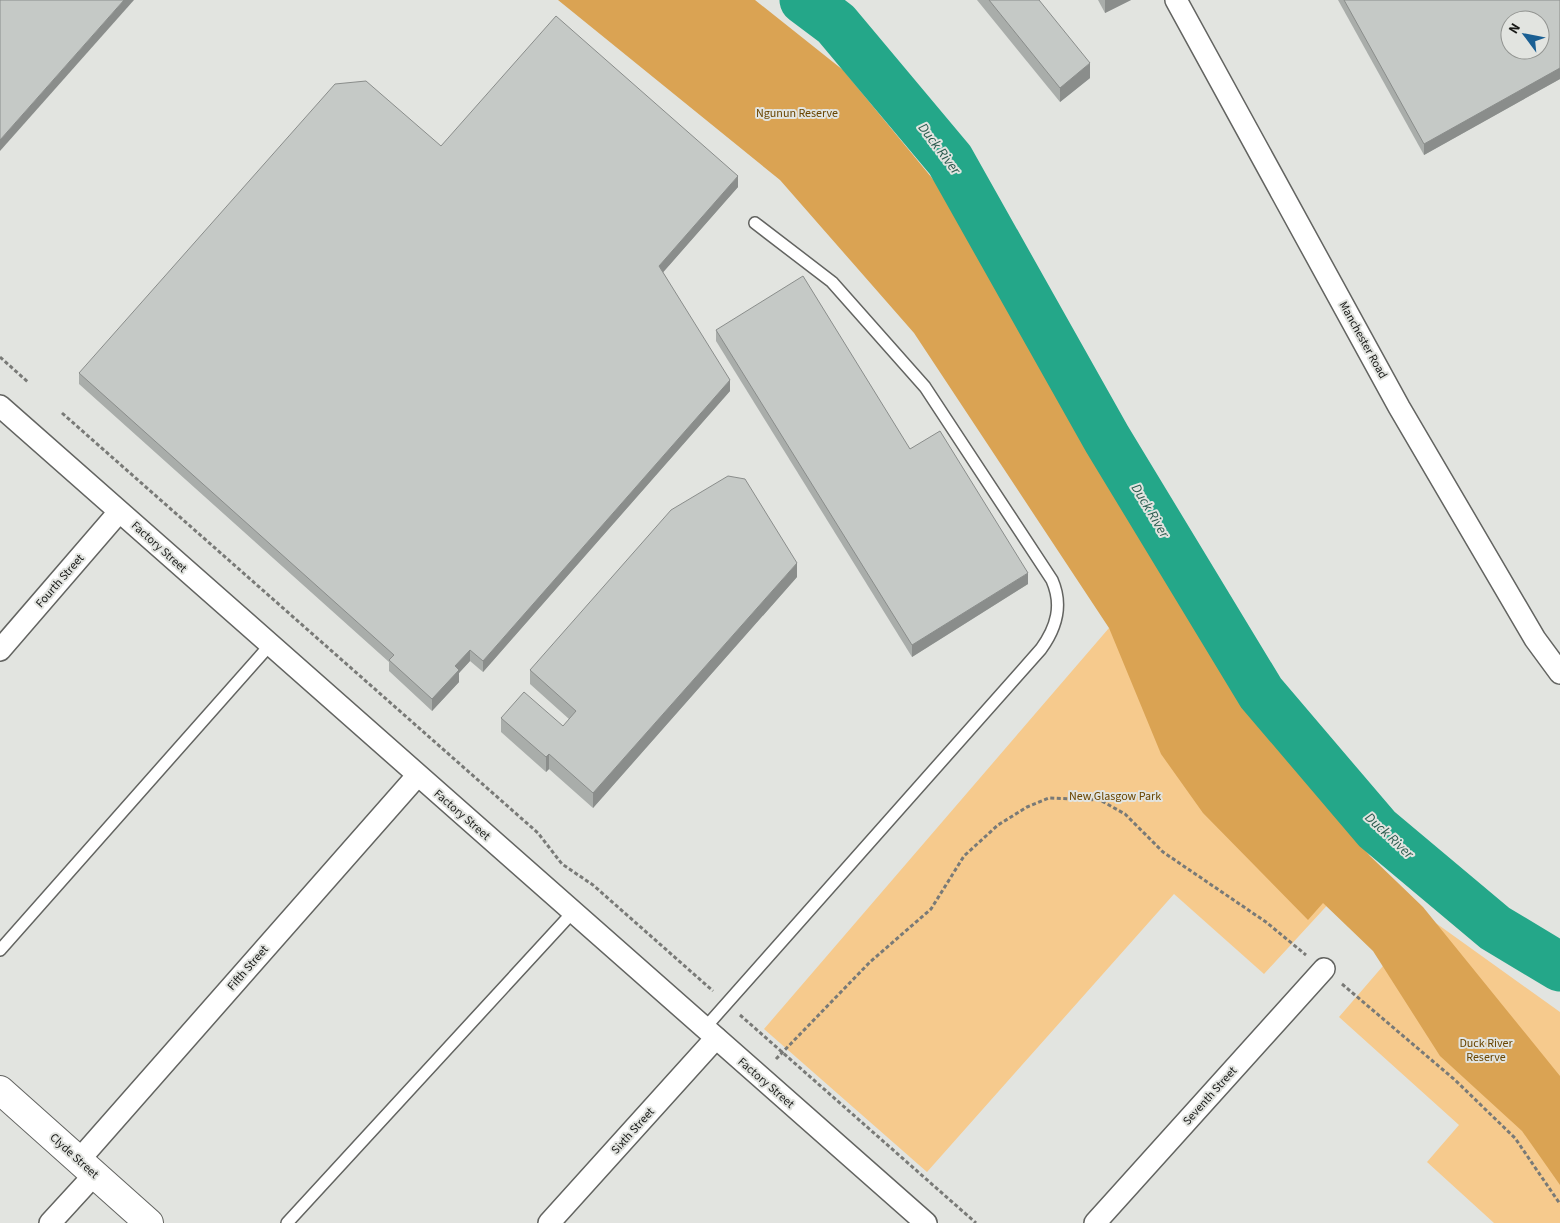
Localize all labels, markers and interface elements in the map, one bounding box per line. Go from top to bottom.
north arrow [1500,10,1550,60]
text: N [1504,19,1526,38]
park label: Ngunun Reserve [756,105,838,122]
water label: Duck River [913,119,966,180]
street label: Manchester Road [1335,298,1391,382]
water label: Duck River [1126,480,1175,543]
street label: Factory Street [127,517,191,577]
street label: Fourth Street [32,551,88,611]
street label: Factory Street [430,786,494,844]
park label: New Glasgow Park [1069,788,1161,805]
water label: Duck River [1360,808,1419,865]
street label: Fifth Street [224,942,272,994]
park label: Duck River Reserve [1459,1035,1513,1066]
street label: Factory Street [734,1054,798,1112]
street label: Seventh Street [1179,1063,1241,1129]
street label: Sixth Street [607,1104,659,1158]
street label: Clyde Street [46,1129,102,1183]

